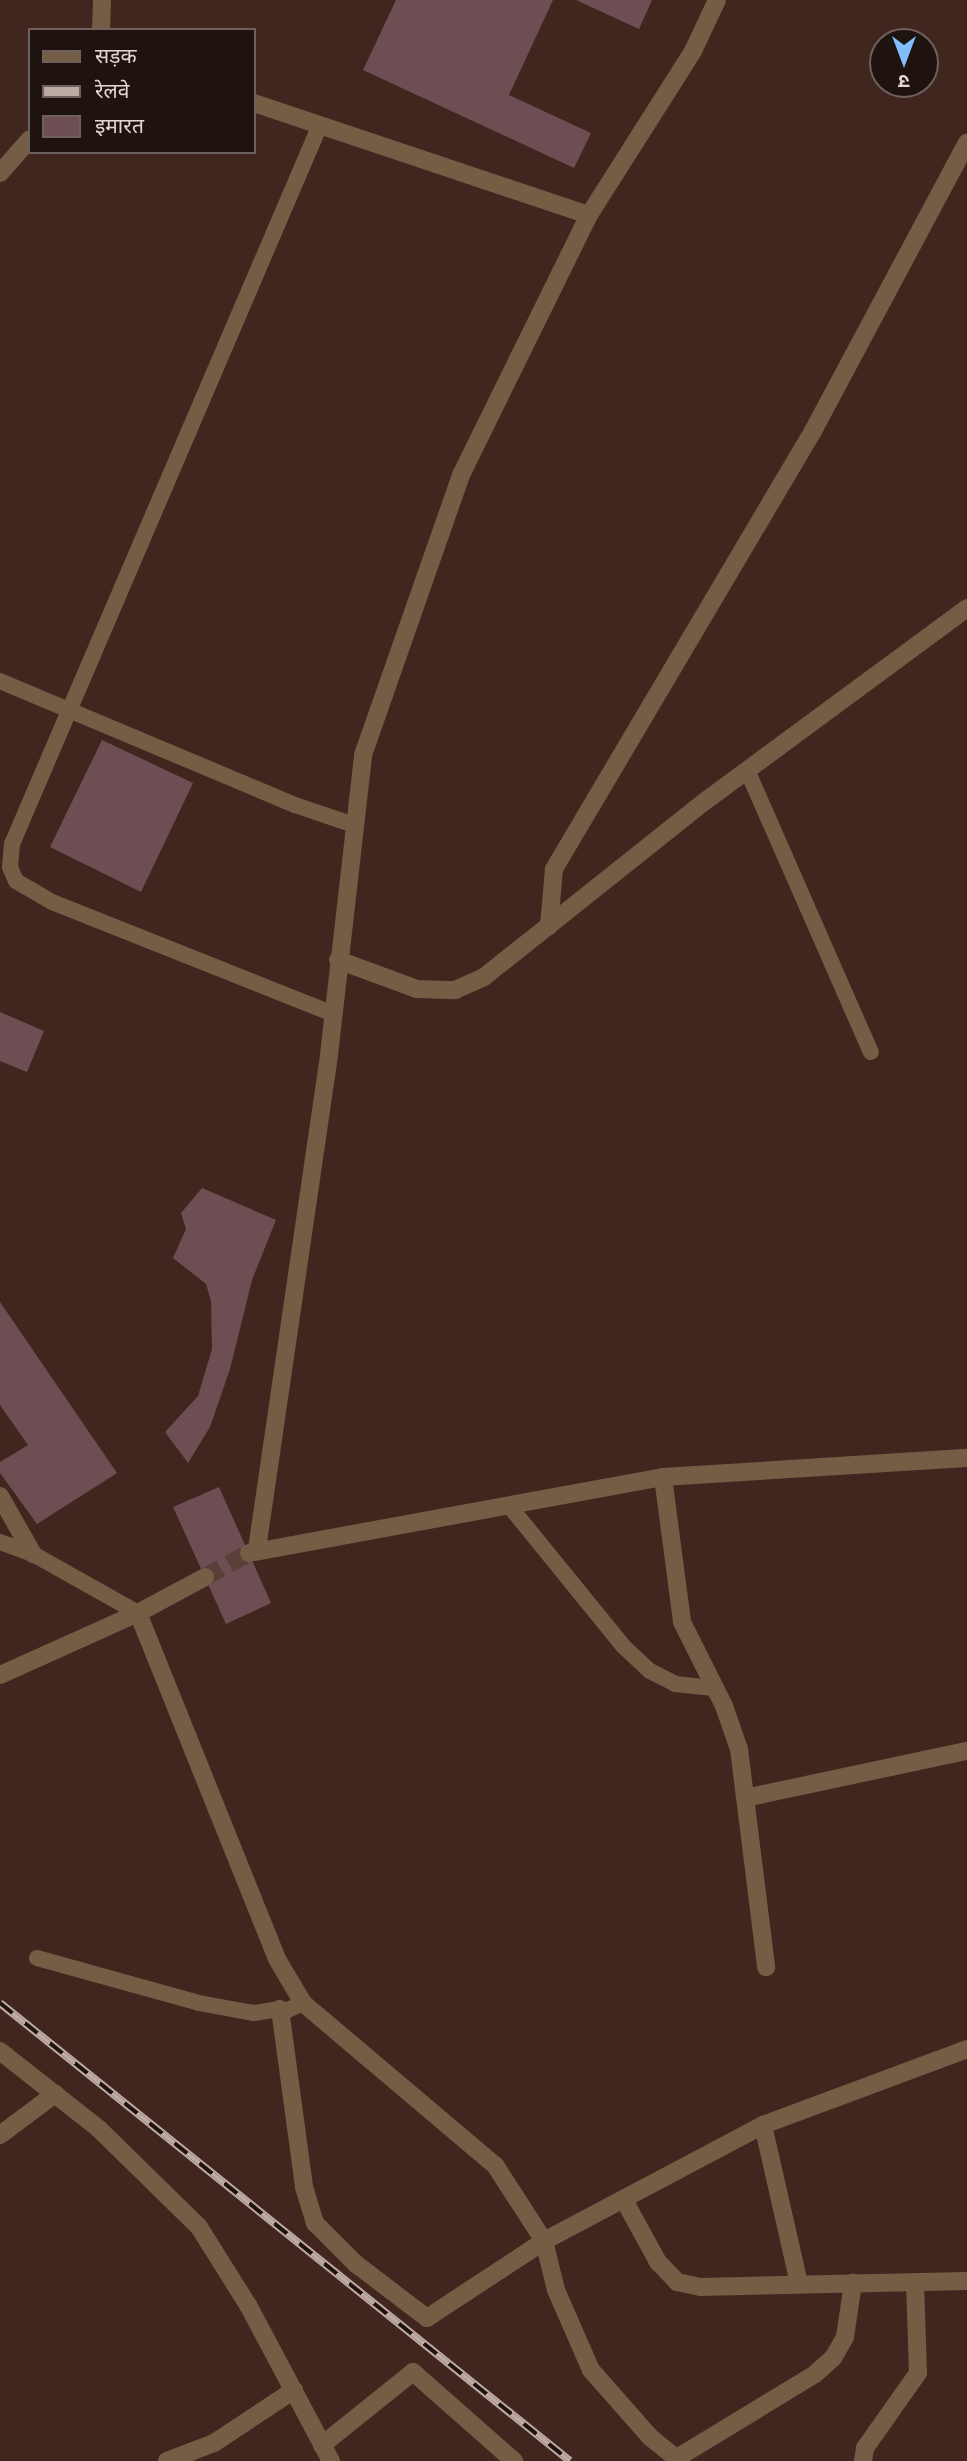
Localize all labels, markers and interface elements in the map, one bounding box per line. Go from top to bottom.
legend [28,28,256,154]
north arrow [869,28,939,98]
text: सड़क [95,41,137,69]
text: उ [898,70,910,94]
text: रेलवे [95,76,130,104]
text: इमारत [95,111,144,139]

